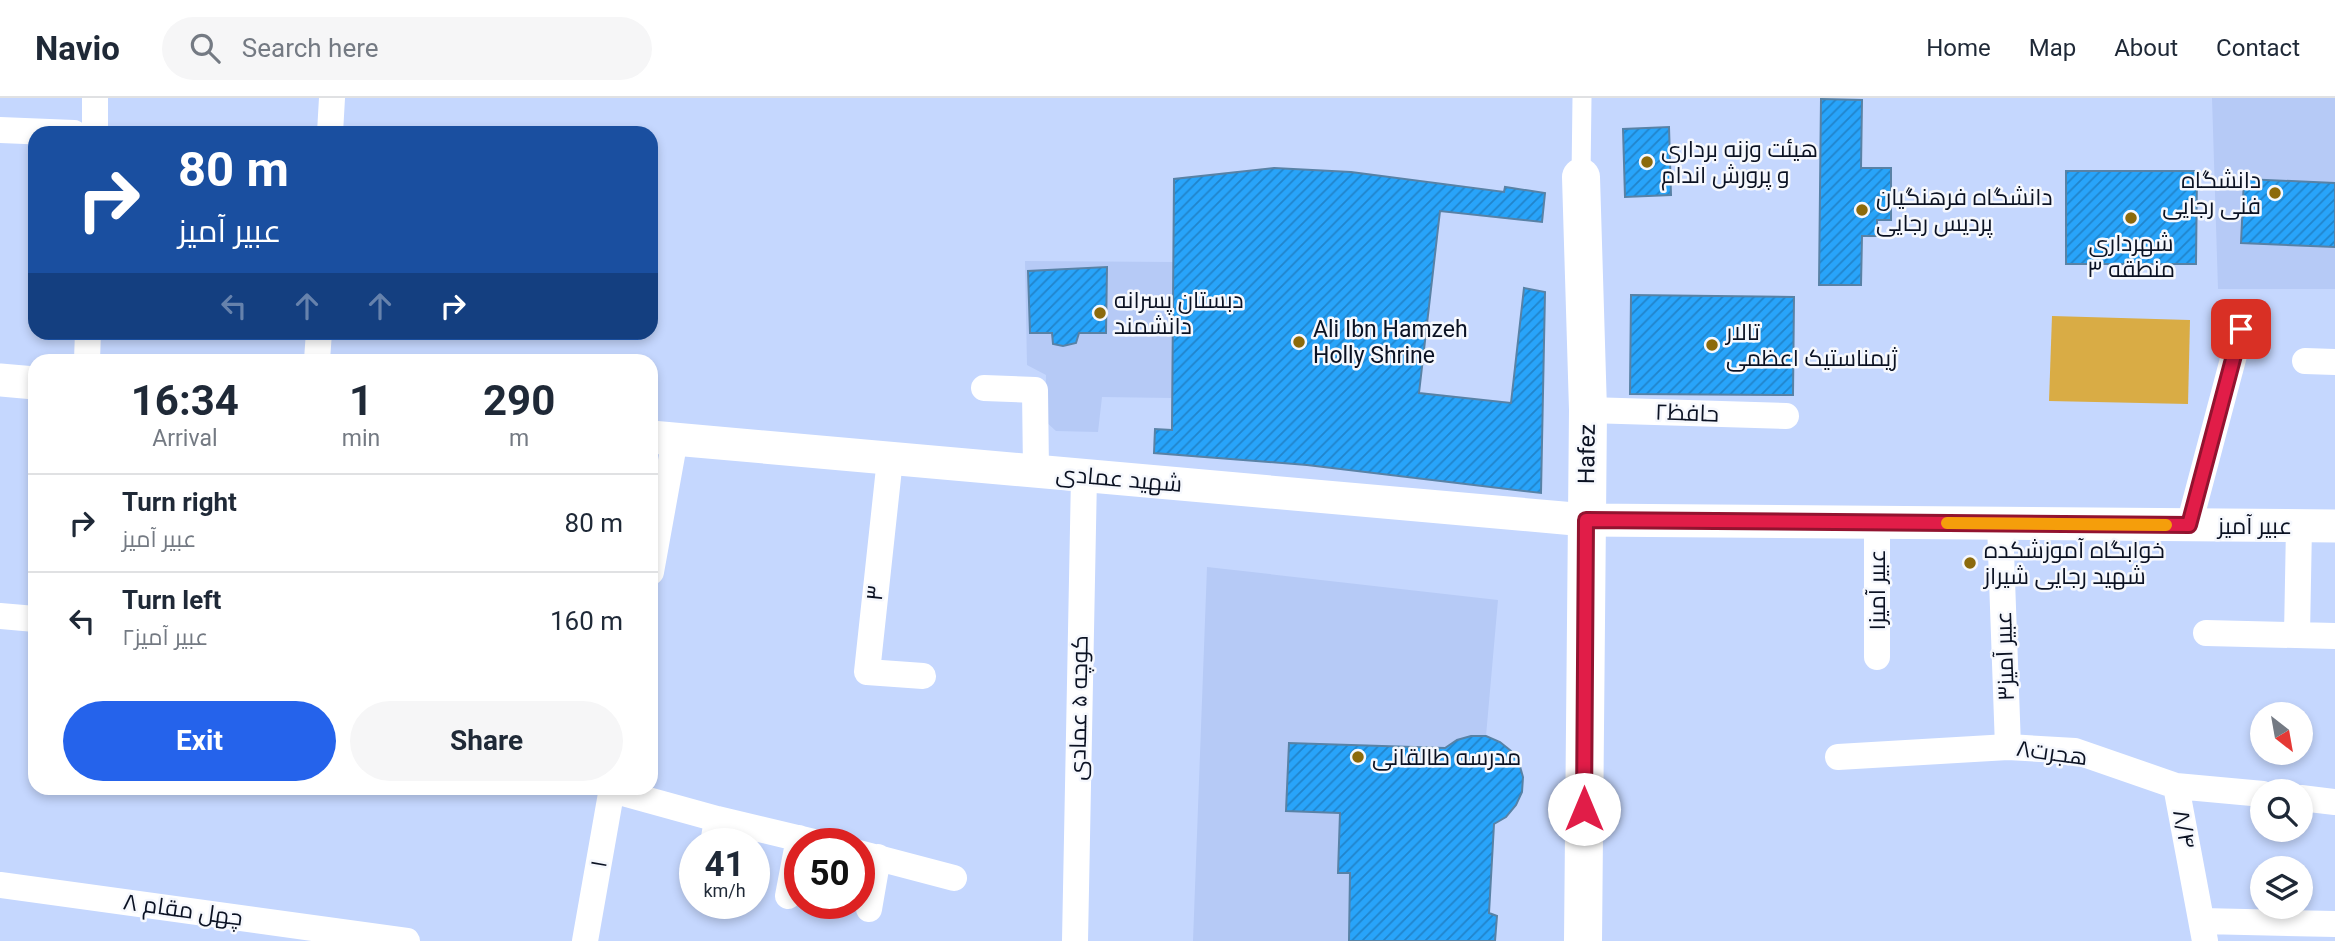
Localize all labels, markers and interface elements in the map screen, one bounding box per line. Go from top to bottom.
search box [162,17,652,80]
text: Navio [35,29,120,68]
icon: search [186,29,224,67]
text: Search here [242,33,379,63]
text: Home [1926,34,1991,62]
text: Map [2029,34,2076,62]
text: About [2114,34,2178,62]
text: Contact [2216,34,2300,62]
place label: هیئت وزنه برداری و پرورش اندام [1661,136,1818,191]
text: 80 m [178,141,289,198]
icon: right [63,154,154,245]
marker: هیئت وزنه برداری و پرورش اندام [1639,154,1655,170]
place label: دانشگاه فنی رجایی [2162,167,2261,220]
place label: دانشگاه فرهنگیان پردیس رجایی [1876,184,2053,238]
marker: دانشگاه فنی رجایی [2267,185,2283,201]
marker: دانشگاه فرهنگیان پردیس رجایی [1854,202,1870,218]
marker: شهرداری منطقه ۳ [2123,210,2139,226]
text: عبیر آمیز [178,212,281,250]
place label: شهرداری منطقه ۳ [2087,230,2175,283]
icon: left [215,287,253,325]
icon: ahead [288,287,326,325]
icon: ahead [361,287,399,325]
icon: right [434,287,472,325]
place label: دبستان پسرانه دانشمند [1114,287,1244,340]
pin [2211,299,2271,359]
marker: دبستان پسرانه دانشمند [1092,305,1108,321]
icon: arrive [2222,310,2260,348]
place label: Ali Ibn Hamzeh Holly Shrine [1313,316,1468,369]
place label: تالار ژیمناستیک اعظمی [1724,319,1897,372]
marker: Ali Ibn Hamzeh Holly Shrine [1291,334,1307,350]
marker: تالار ژیمناستیک اعظمی [1704,337,1720,353]
text: 16:34 [131,376,239,425]
text: 1 [349,376,373,425]
text: 290 [483,376,555,425]
street label: ۲حافظ [1655,398,1719,428]
street label: Hafez [1573,424,1601,484]
text: Arrival [152,425,218,452]
text: min [342,425,380,452]
text: m [509,425,529,452]
street label: شهید عمادی [1055,460,1183,498]
text: Turn right [122,487,237,517]
icon: right [63,504,101,542]
text: 80 m [565,508,623,538]
street label: عبیر آمیز [2216,513,2292,540]
text: عبیر آمیز [122,526,196,553]
place label: خوابگاه آموزشکده شهید رجایی شیراز [1982,537,2165,590]
street label: ۱عبیر آمیز [1864,549,1891,631]
marker: خوابگاه آموزشکده شهید رجایی شیراز [1962,555,1978,571]
street label: ۳ [861,584,889,602]
text: Turn left [122,585,221,615]
icon: left [63,602,101,640]
text: 160 m [550,606,623,636]
street label: ۳عبیر آمیز [1990,611,2020,701]
text: ۲عبیر آمیز [122,624,209,651]
street label: کوچه ۵ عمادی [1064,635,1095,781]
button: Exit [63,701,336,781]
button: Share [350,701,623,781]
north arrow [2250,702,2314,765]
map controls [2250,702,2313,919]
street label: هجرت۸ [2015,735,2089,771]
place label: مدرسه طالقانی [1372,744,1521,771]
marker: مدرسه طالقانی [1350,749,1366,765]
position arrow [1547,772,1621,846]
button: search [2250,779,2313,842]
street label: ۸/۴ [2167,807,2201,851]
speed limit sign: 50 [784,828,875,919]
text: 41 [704,844,745,885]
button: layers [2250,856,2313,919]
street label: ۱ [585,858,613,870]
text: km/h [703,880,746,901]
street label: چهل مقام ۸ [121,888,245,934]

